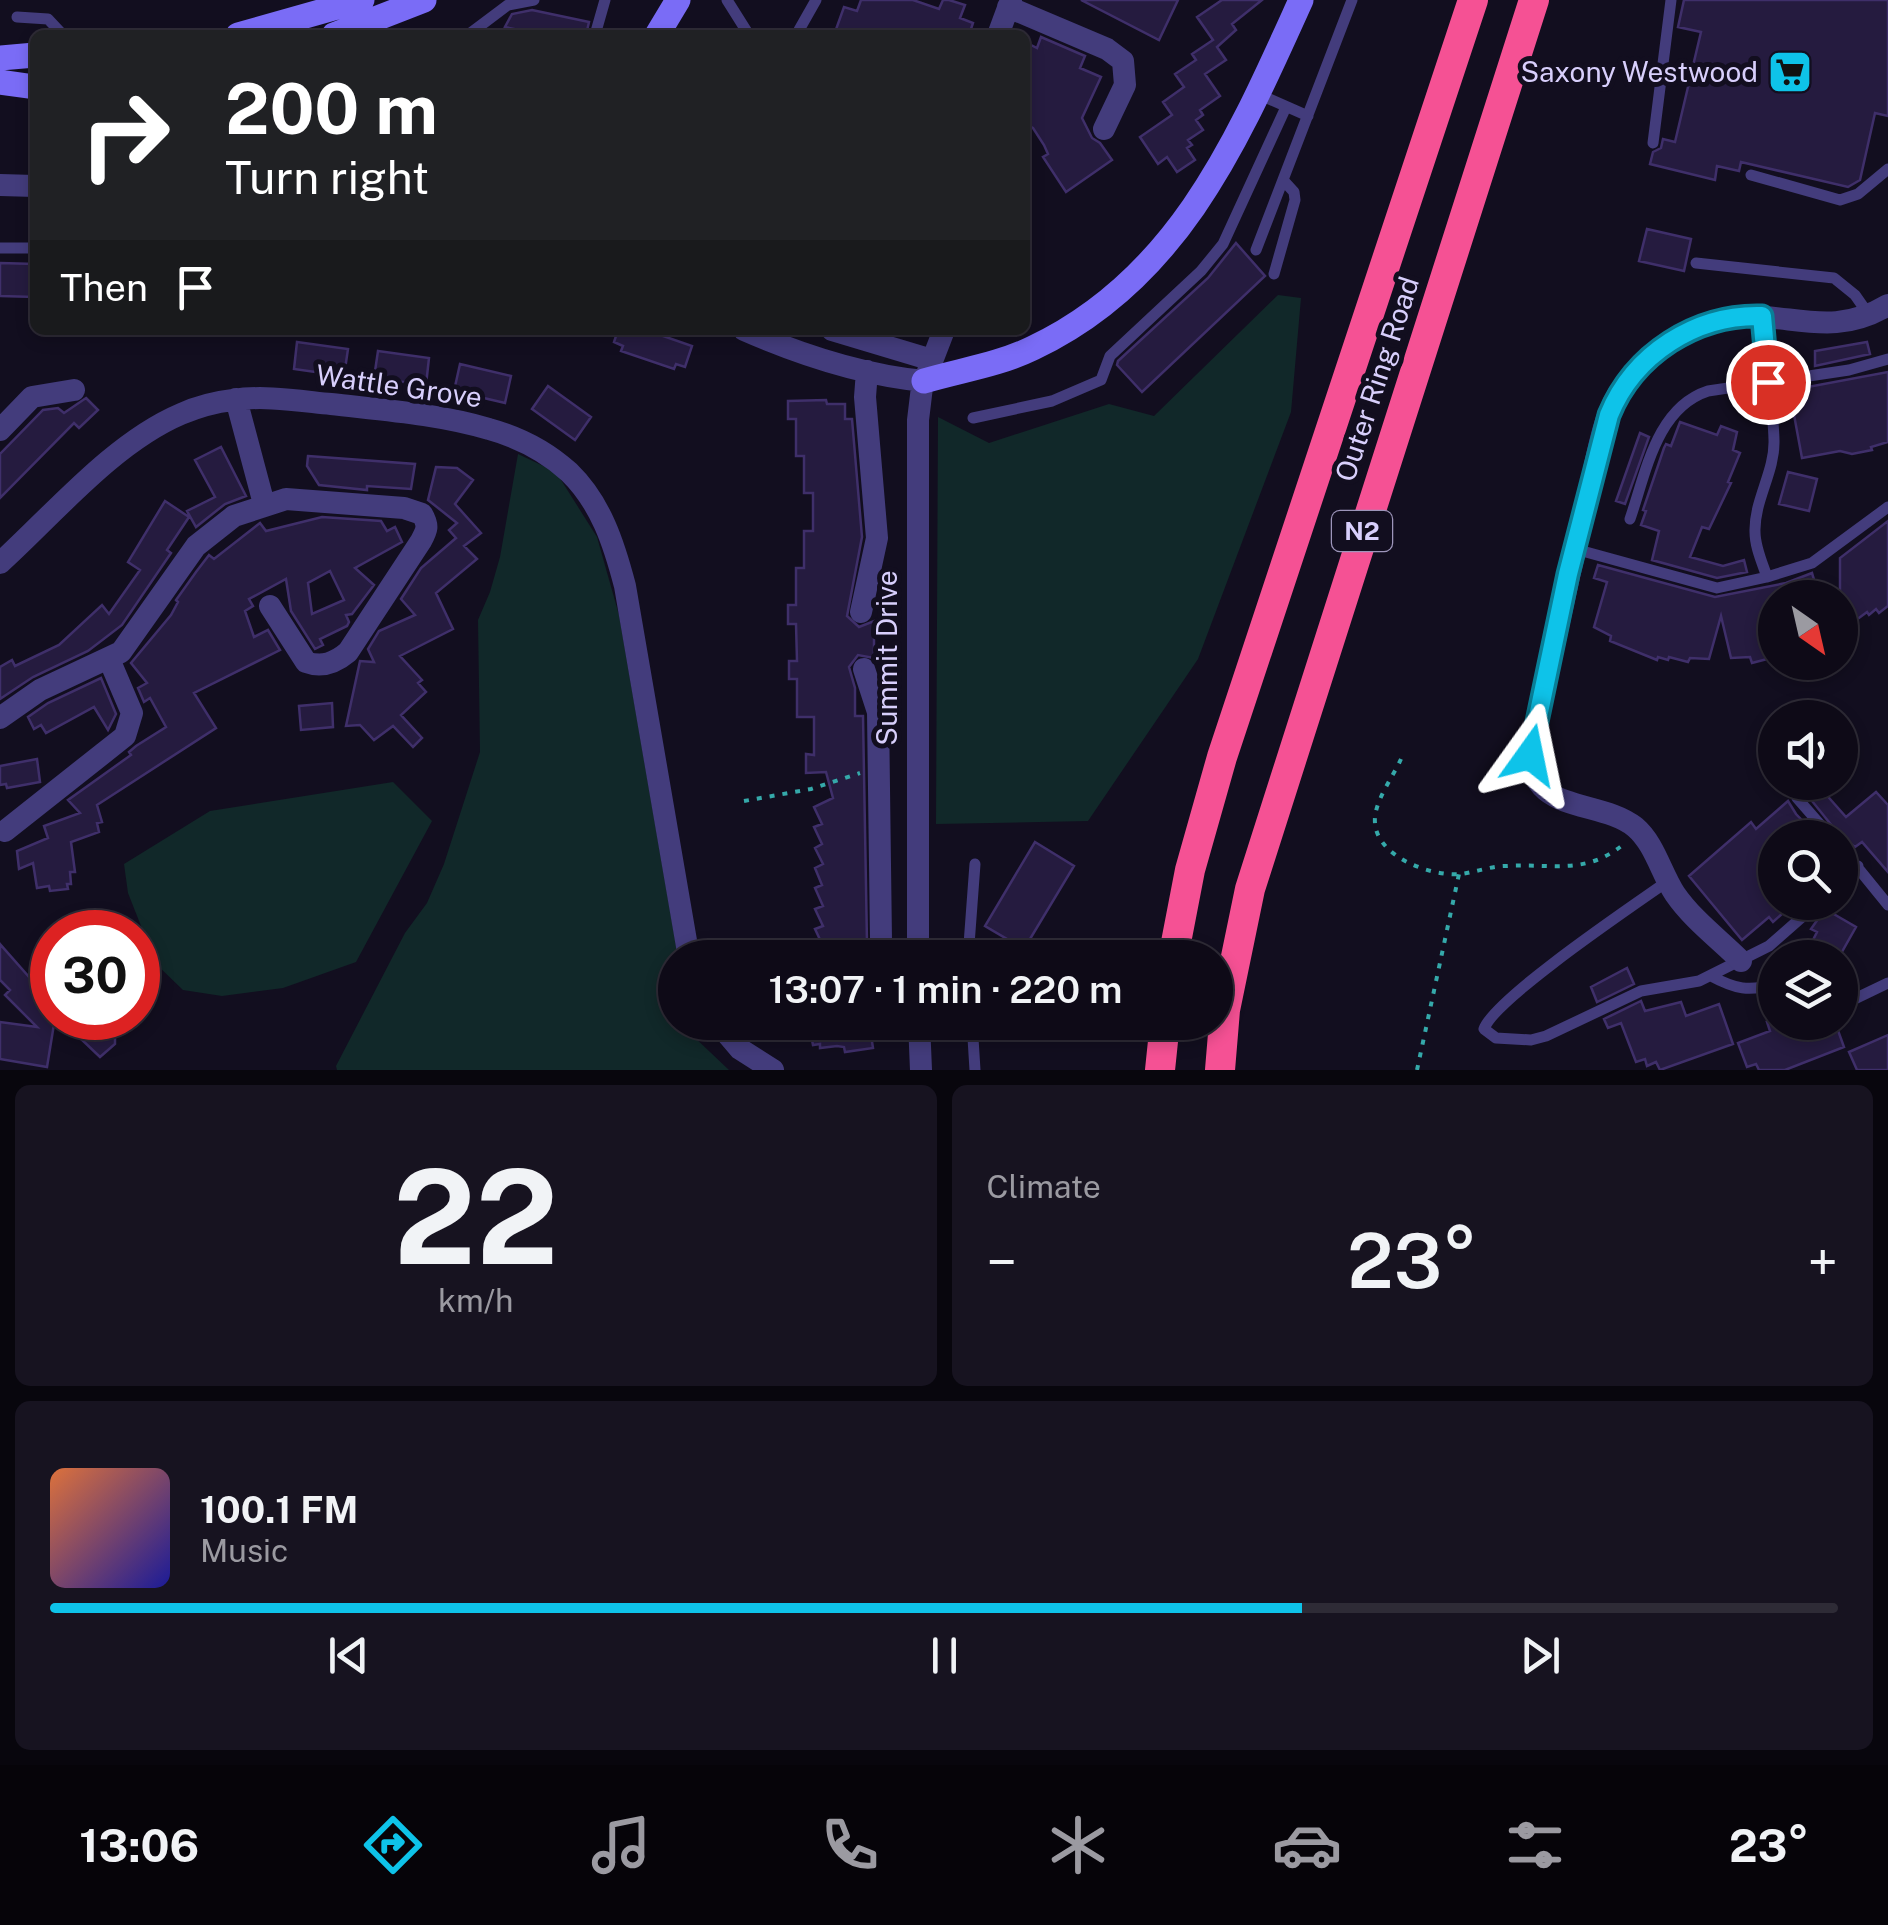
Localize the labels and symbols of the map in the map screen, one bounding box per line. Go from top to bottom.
supermarket icon: Saxony Westwood [1767,49,1813,95]
place label: Saxony Westwood [1520,55,1758,88]
street label: Outer Ring Road [1328,272,1425,485]
pin [1726,340,1811,425]
street label: Wattle Grove [314,358,484,414]
road number: N2 [1332,511,1392,551]
street label: Summit Drive [870,570,903,746]
north arrow [1758,580,1858,680]
position arrow [1478,703,1582,807]
speed limit sign: 30 [30,910,160,1040]

